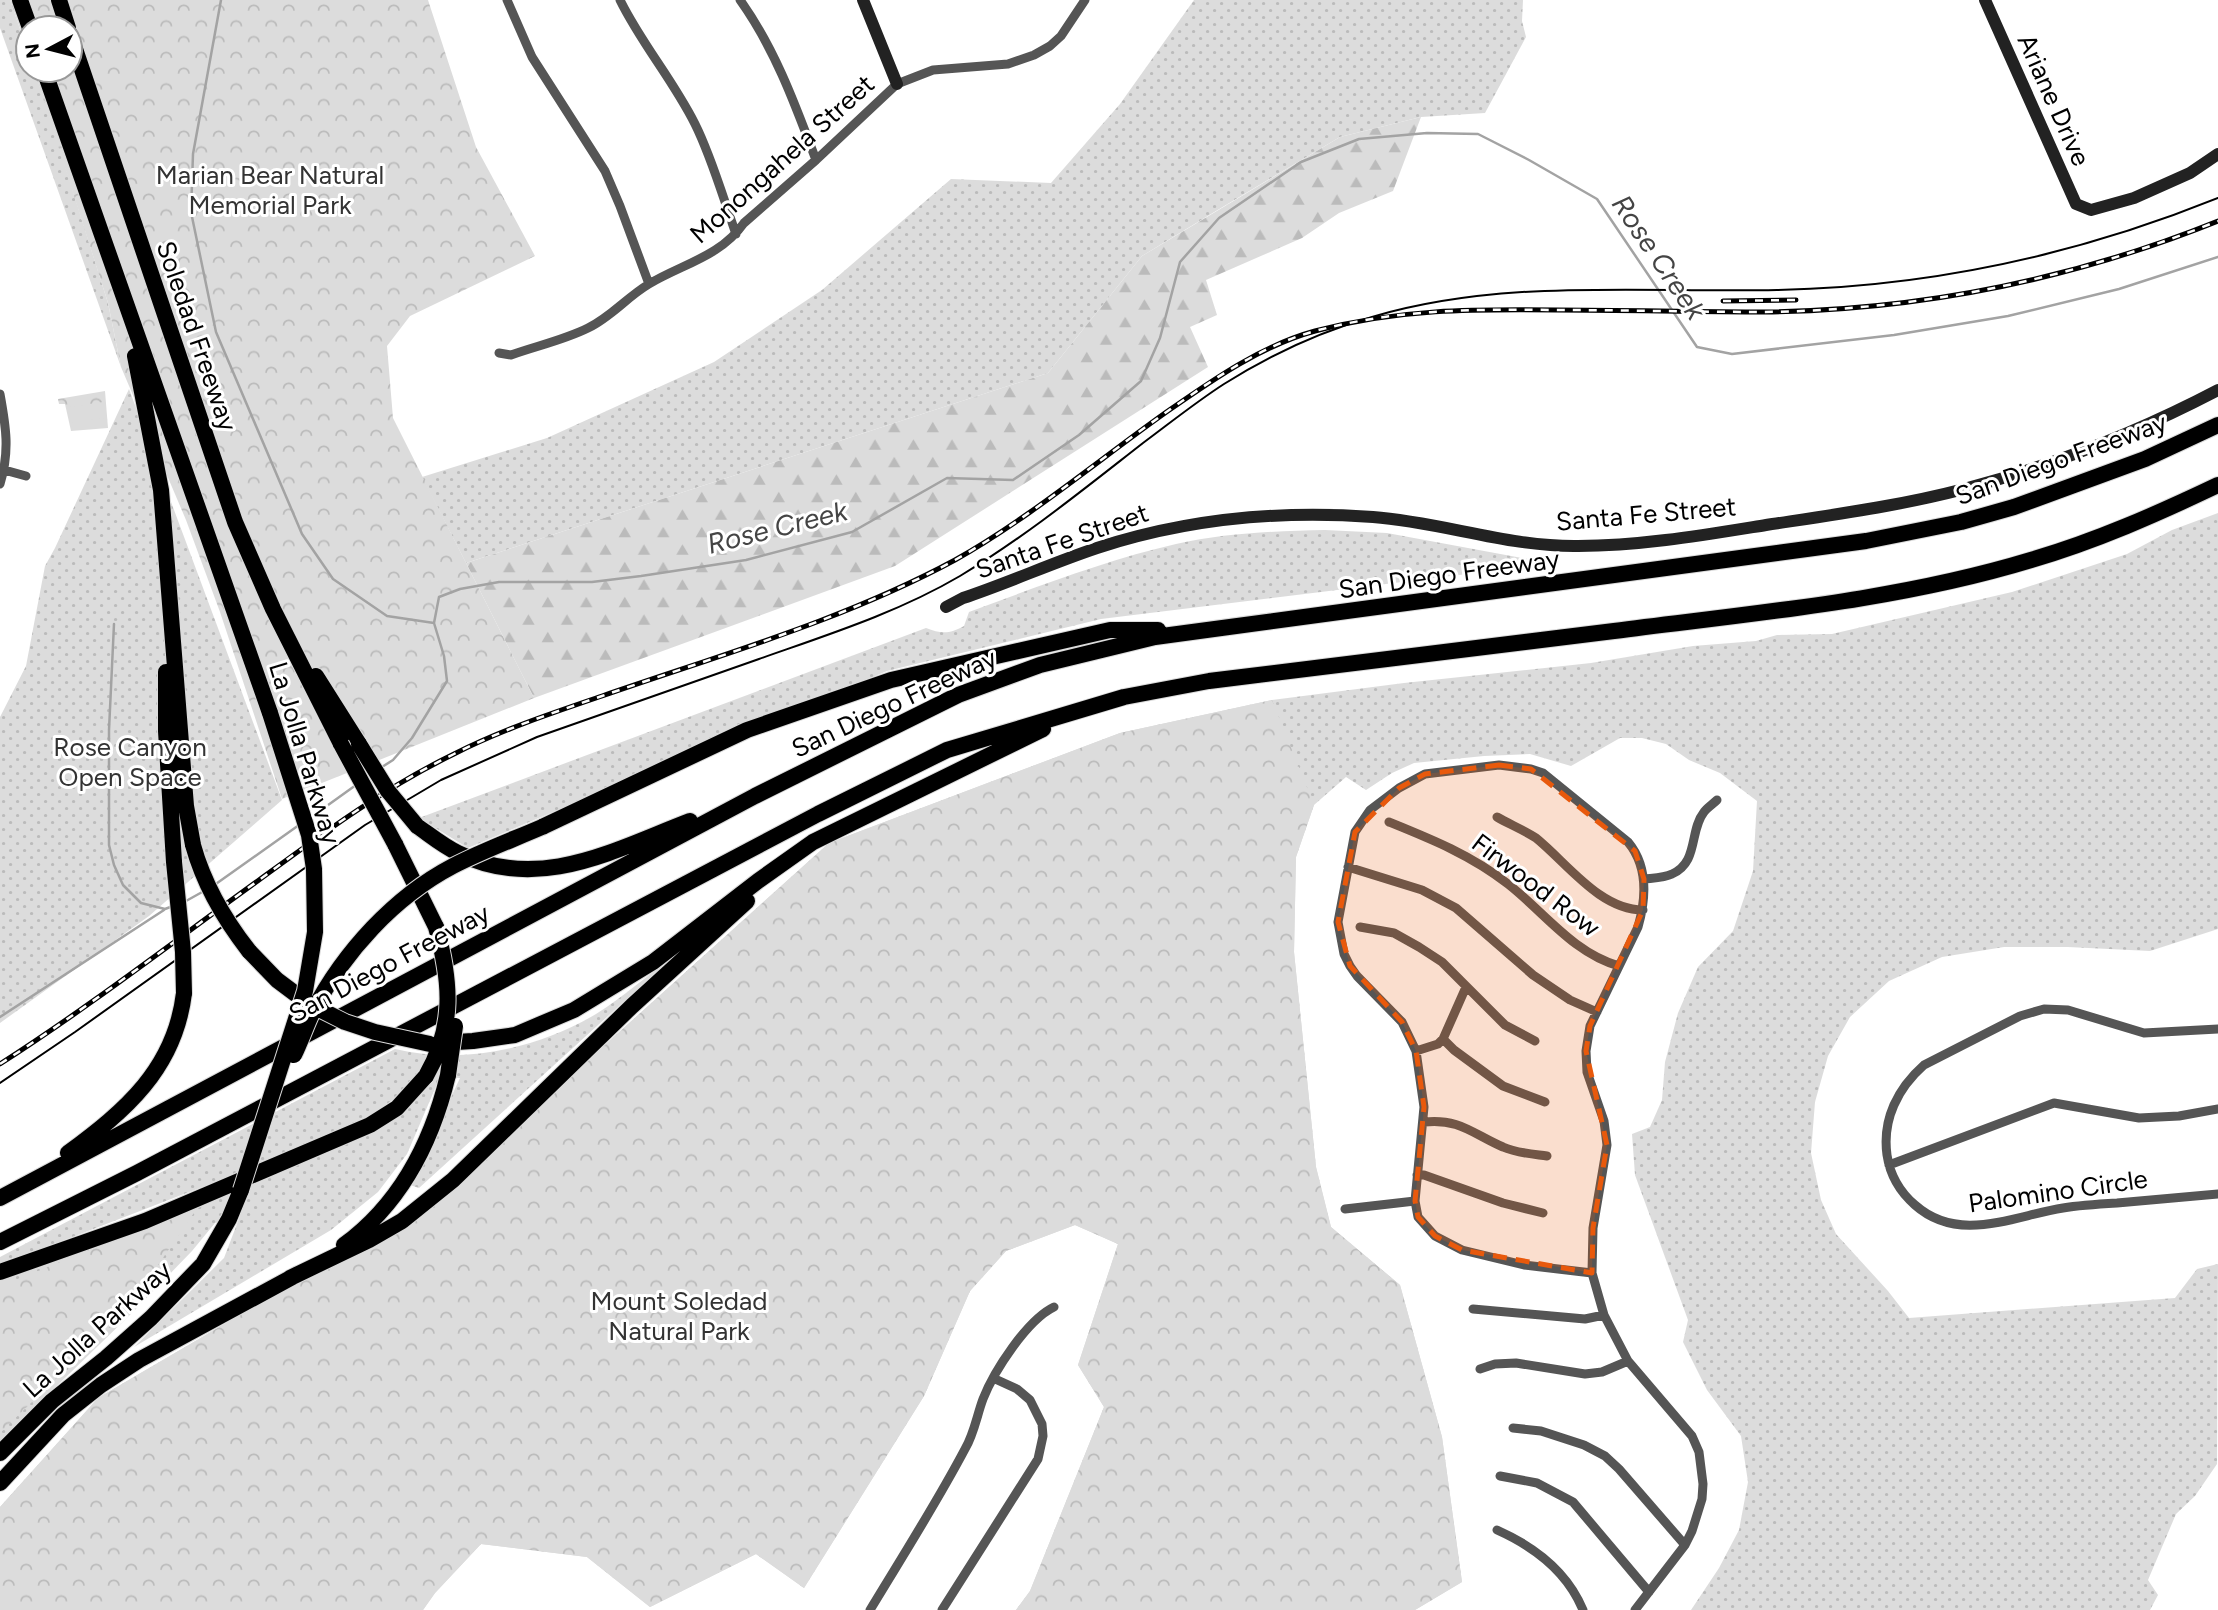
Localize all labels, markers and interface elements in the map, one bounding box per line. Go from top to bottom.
north arrow [14,14,84,84]
street label: Ariane Drive [2011,29,2097,171]
text: N [20,42,45,60]
street label: Monongahela Street [683,68,881,250]
park label: Marian Bear Natural Memorial Park [156,159,384,221]
water label: Rose Creek [1605,188,1714,327]
street label: Soledad Freeway [150,237,245,435]
street label: San Diego Freeway [1951,406,2171,512]
street label: Santa Fe Street [1555,490,1738,538]
water label: Rose Creek [703,493,852,561]
street label: Santa Fe Street [971,496,1153,586]
street label: San Diego Freeway [1337,543,1562,605]
street label: San Diego Freeway [786,641,1002,765]
street label: La Jolla Parkway [262,658,348,848]
park label: Rose Canyon Open Space [53,731,207,793]
street label: Firwood Row [1466,826,1607,944]
street label: San Diego Freeway [283,896,495,1029]
street label: Palomino Circle [1966,1163,2150,1219]
street label: La Jolla Parkway [16,1254,178,1404]
park label: Mount Soledad Natural Park [590,1285,768,1347]

